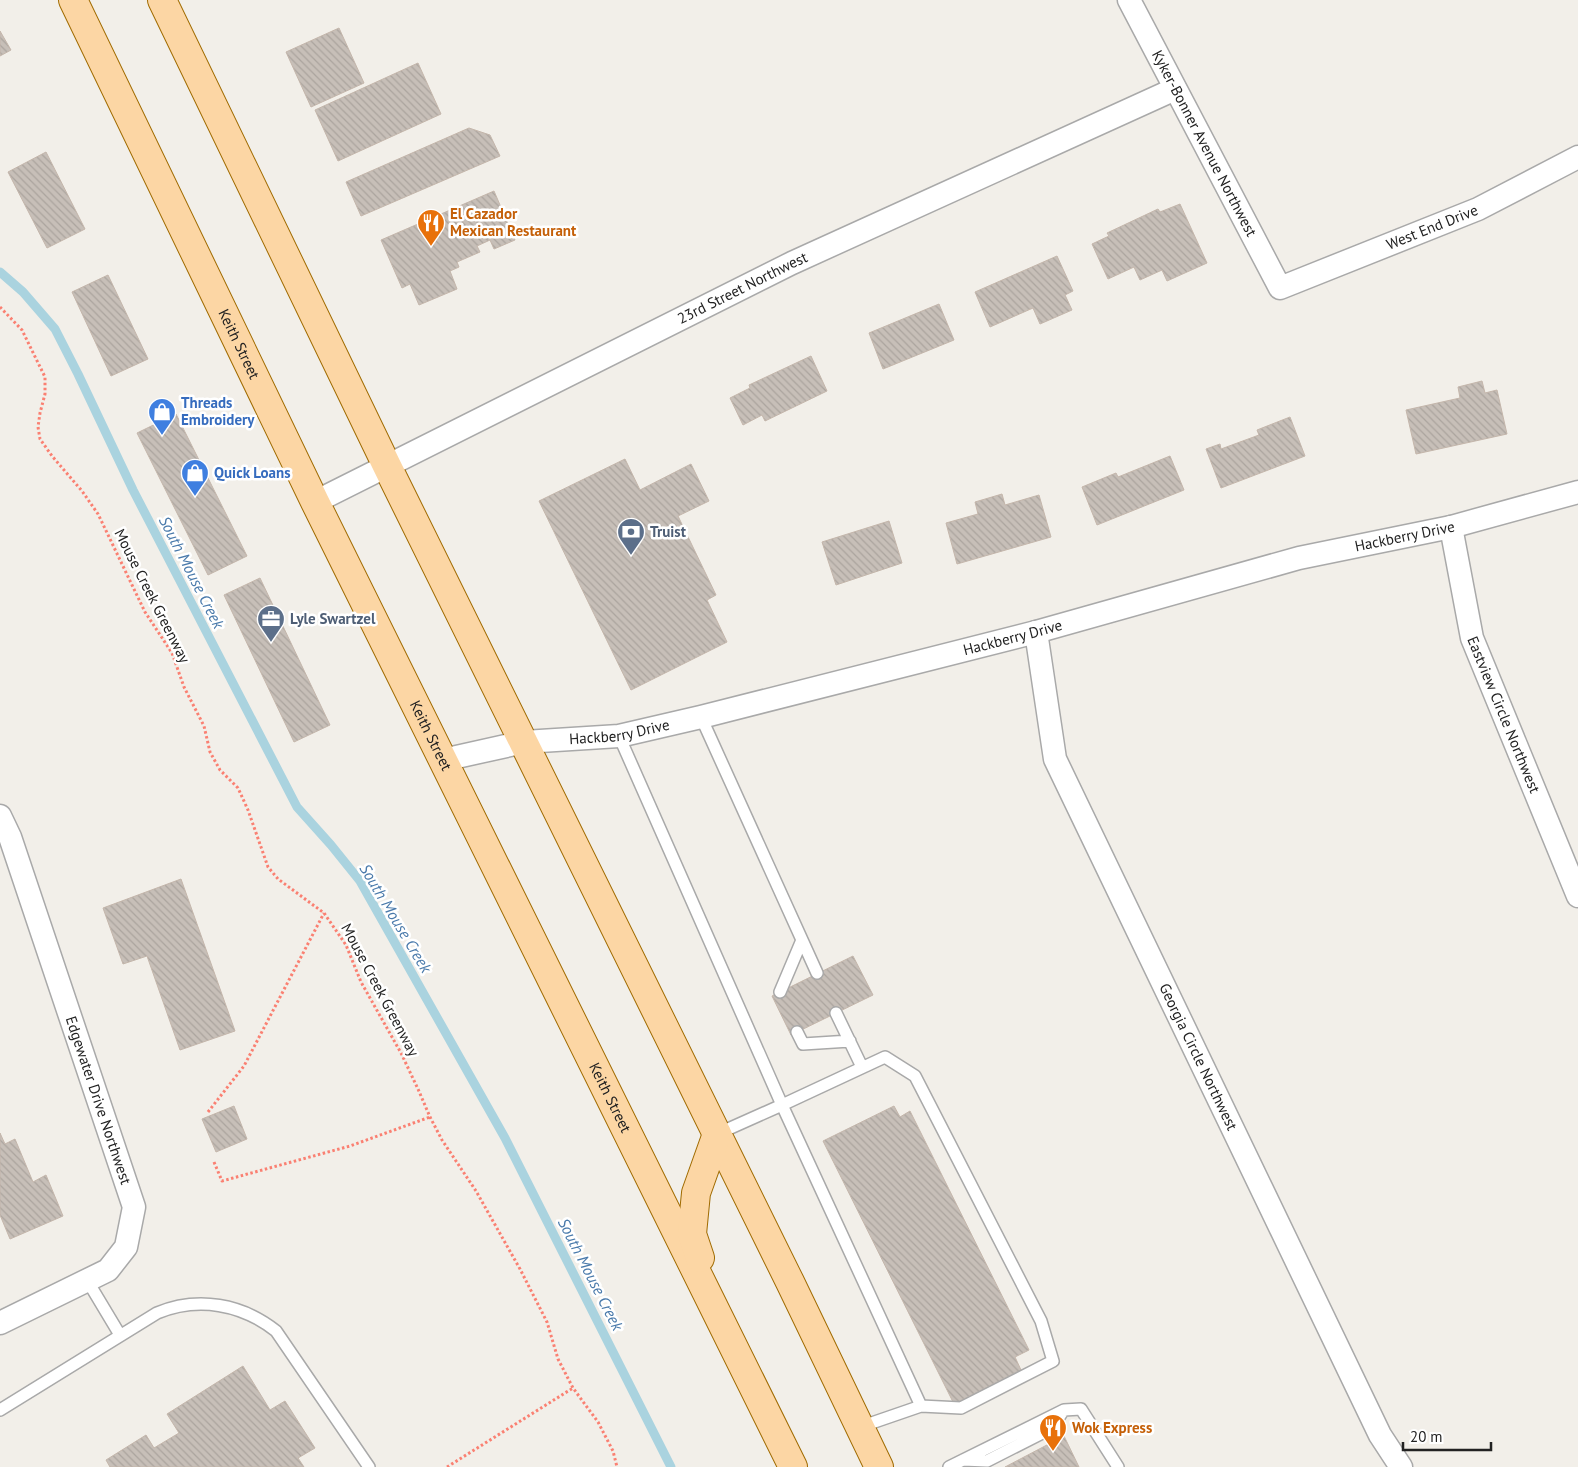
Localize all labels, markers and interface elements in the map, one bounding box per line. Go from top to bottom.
street label: Kyker-Bonner Avenue Northwest [1148,47,1261,240]
street label: West End Drive [1383,200,1480,254]
place label: El Cazador Mexican Restaurant [450,204,577,240]
restaurant icon: El Cazador Mexican Restaurant [416,208,446,247]
street label: 23rd Street Northwest [674,247,810,328]
street label: Keith Street [214,306,264,382]
place label: Threads Embroidery [181,393,255,429]
shop icon: Threads Embroidery [147,397,177,436]
shop icon: Quick Loans [180,458,210,497]
place label: Quick Loans [214,463,291,482]
water label: South Mouse Creek [155,512,229,632]
bank icon: Truist [616,517,646,556]
street label: Hackberry Drive [1353,517,1456,555]
place label: Truist [650,522,687,541]
street label: Mouse Creek Greenway [110,525,195,666]
office icon: Lyle Swartzel [256,604,286,643]
place label: Lyle Swartzel [290,609,376,628]
street label: Hackberry Drive [961,615,1064,659]
street label: Eastview Circle Northwest [1463,633,1545,796]
street label: Keith Street [406,697,457,774]
street label: Hackberry Drive [569,715,671,748]
water label: South Mouse Creek [356,860,437,977]
street label: Mouse Creek Greenway [337,920,424,1060]
street label: Georgia Circle Northwest [1155,980,1242,1133]
street label: Edgewater Drive Northwest [62,1014,136,1187]
street label: Keith Street [585,1059,636,1136]
water label: South Mouse Creek [554,1214,628,1334]
restaurant icon: Wok Express [1038,1413,1068,1452]
place label: Wok Express [1072,1418,1152,1437]
scale bar [1403,1420,1490,1452]
text: 20 m [1410,1427,1443,1446]

